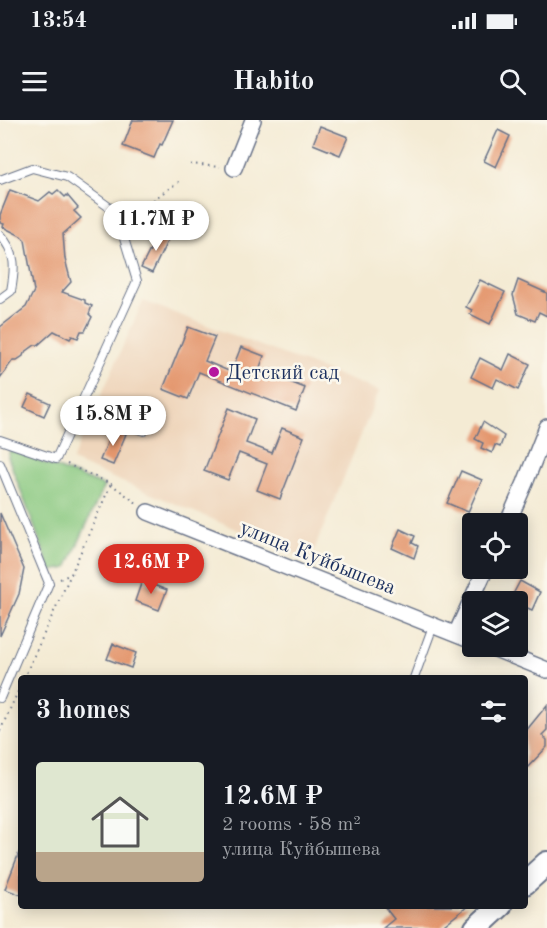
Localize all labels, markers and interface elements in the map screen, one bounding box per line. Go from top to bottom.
text: 13:54 [30,10,87,32]
icon: menu [18,65,51,98]
icon: search [496,65,529,98]
text: Habito [233,68,314,95]
pin: 11.7M ₽ [101,201,211,252]
text: 11.7M ₽ [117,210,195,230]
place label: Детский сад [226,363,340,384]
marker: Детский сад [207,365,221,379]
pin: 15.8M ₽ [58,396,168,447]
text: 15.8M ₽ [74,405,152,425]
map controls [462,513,528,657]
button: locate [462,513,528,579]
street label: улица Куйбышева [236,517,399,599]
pin: 12.6M ₽ [96,544,206,595]
text: 12.6M ₽ [112,553,190,573]
button: layers [462,591,528,657]
icon: filters [477,695,510,728]
text: 3 homes [36,698,130,724]
text: 12.6M ₽ [222,784,323,810]
icon: home [84,786,156,858]
text: 2 rooms · 58 m² [222,815,361,835]
text: улица Куйбышева [222,840,381,860]

